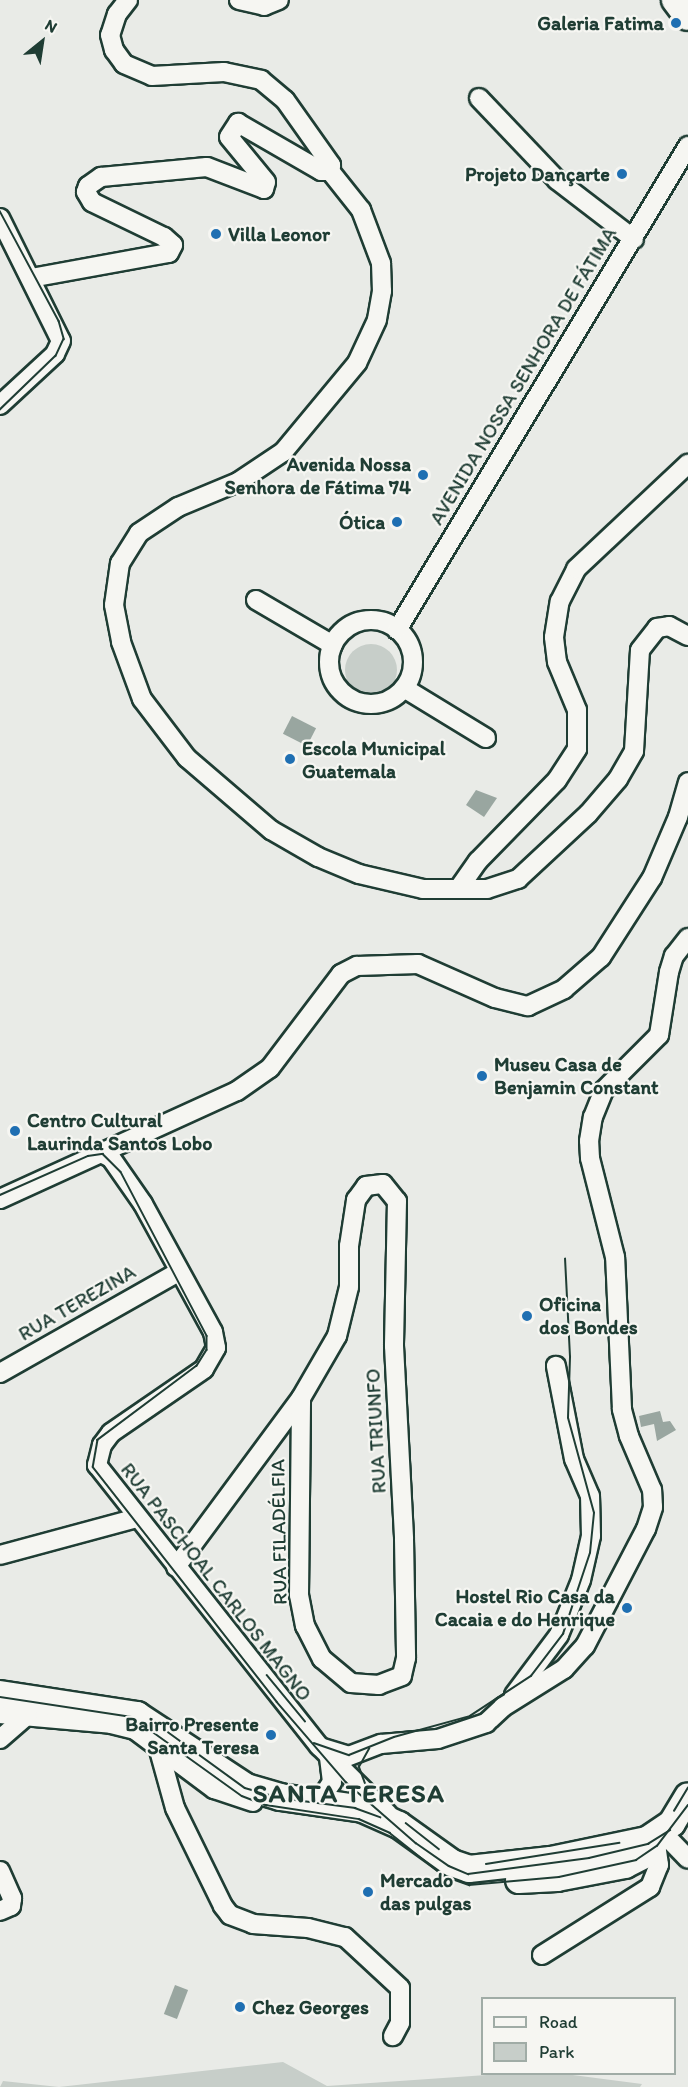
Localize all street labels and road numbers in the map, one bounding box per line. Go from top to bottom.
street label: AVENIDA NOSSA SENHORA DE FÁTIMA [424,222,622,530]
street label: RUA TEREZINA [13,1259,141,1347]
street label: RUA TRIUNFO [361,1368,391,1494]
street label: RUA FILADÉLFIA [266,1458,292,1606]
street label: RUA PASCHOAL CARLOS MAGNO [116,1459,316,1705]

